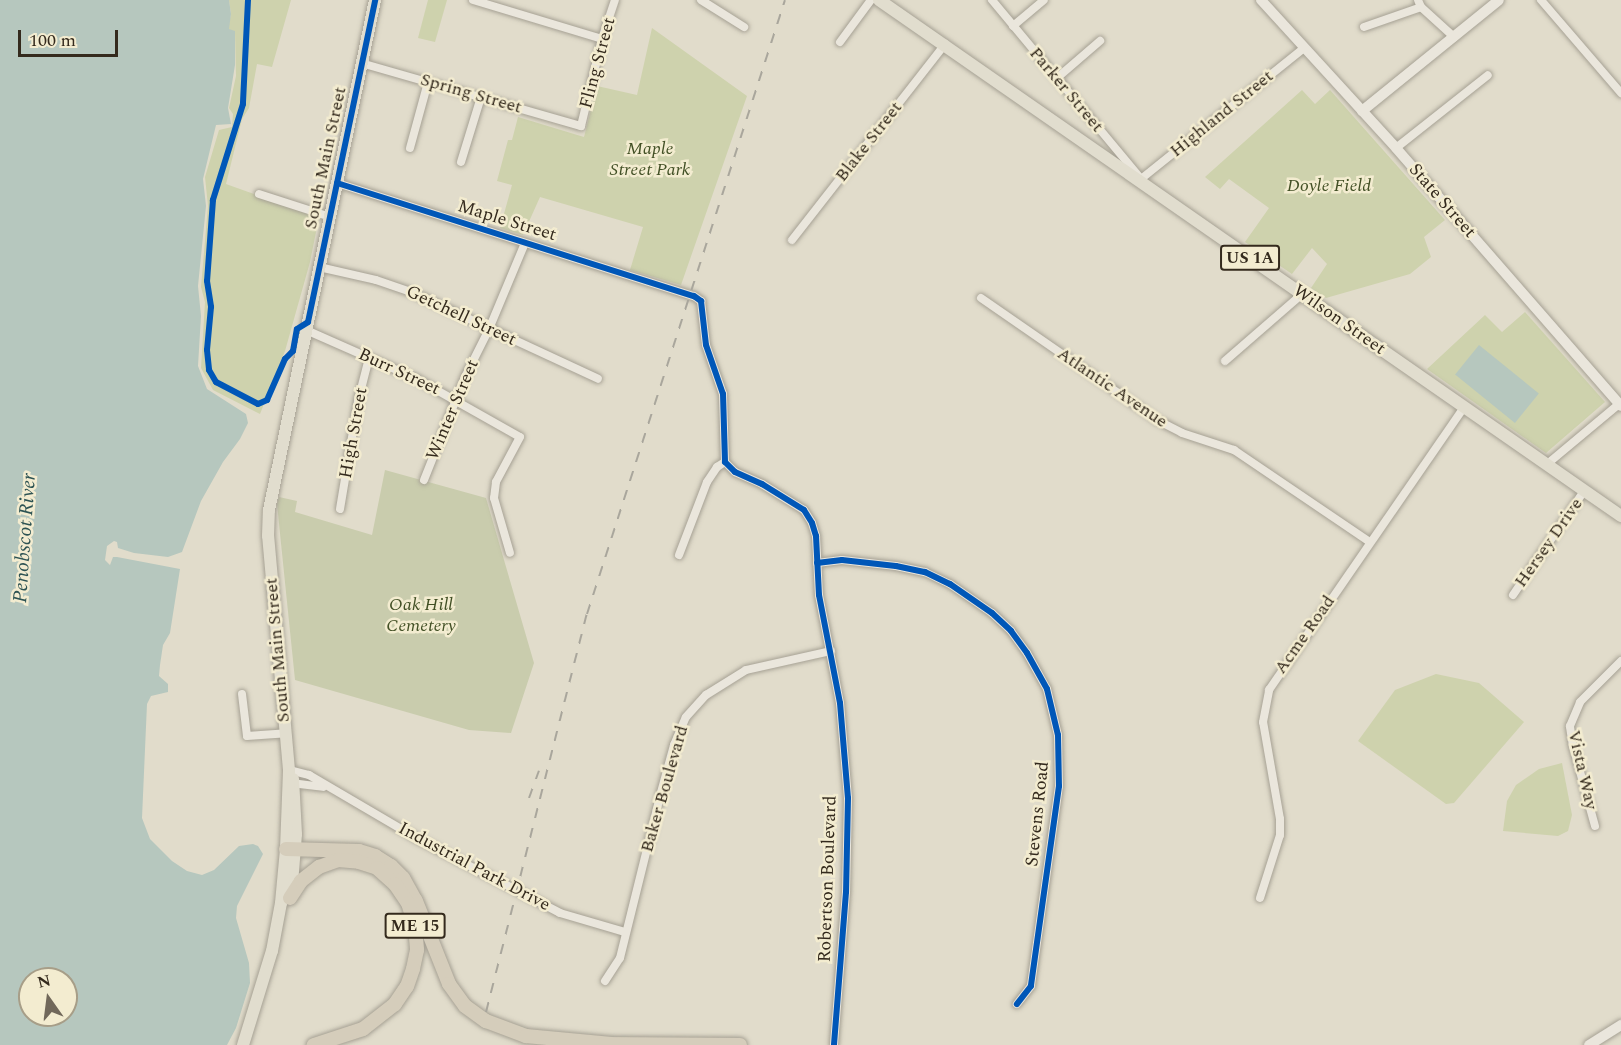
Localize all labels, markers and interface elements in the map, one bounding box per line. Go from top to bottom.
street label: Fling Street [575,15,621,111]
scale bar [21,18,122,56]
text: 100 m [29,27,76,54]
street label: Parker Street [1024,43,1108,137]
street label: Highland Street [1166,66,1278,162]
street label: Spring Street [418,69,524,119]
street label: South Main Street [300,85,352,231]
street label: Blake Street [831,98,907,186]
park label: Maple Street Park [610,139,690,182]
street label: State Street [1404,159,1480,243]
park label: Doyle Field [1287,175,1371,197]
street label: Maple Street [455,196,559,246]
road number: US 1A [1220,245,1280,271]
street label: Wilson Street [1289,280,1389,360]
street label: Getchell Street [402,281,520,351]
street label: Atlantic Avenue [1053,343,1171,433]
street label: Burr Street [355,344,443,400]
street label: Winter Street [422,356,484,464]
street label: High Street [335,386,373,480]
water label: Penobscot River [8,472,42,604]
street label: Hersey Drive [1510,494,1588,592]
street label: South Main Street [261,577,295,723]
street label: Acme Road [1270,592,1340,678]
park label: Oak Hill Cemetery [386,595,456,638]
street label: Baker Boulevard [637,723,693,855]
street label: Vista Way [1562,728,1602,812]
street label: Stevens Road [1022,760,1054,868]
street label: Robertson Boulevard [814,795,842,963]
street label: Industrial Park Drive [394,818,554,916]
road number: ME 15 [384,913,446,939]
north arrow [18,967,78,1027]
text: N [35,968,53,995]

